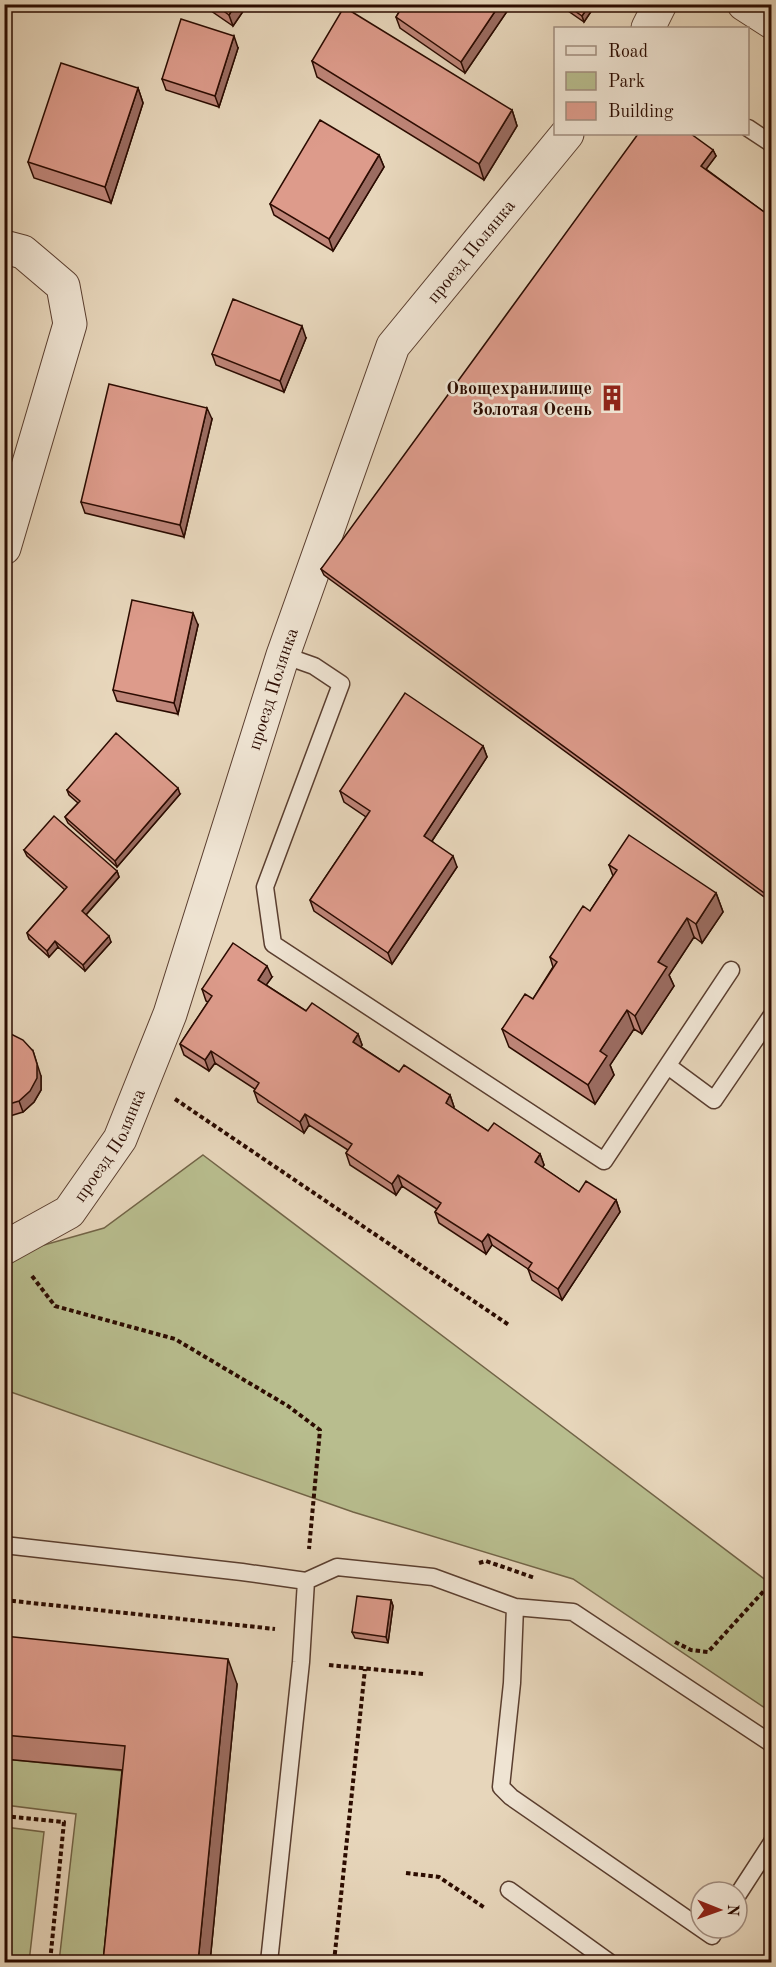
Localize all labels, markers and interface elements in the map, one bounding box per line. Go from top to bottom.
legend [554,27,749,135]
text: Road [608,43,648,61]
text: Park [608,73,645,91]
text: Building [608,103,674,121]
street label: проезд Полянка [424,197,519,307]
place label: Овощехранилище Золотая Осень [446,380,592,419]
building icon: Овощехранилище Золотая Осень [597,383,627,413]
street label: проезд Полянка [246,625,302,753]
street label: проезд Полянка [71,1086,149,1205]
north arrow [689,1880,749,1940]
text: N [724,1904,740,1917]

